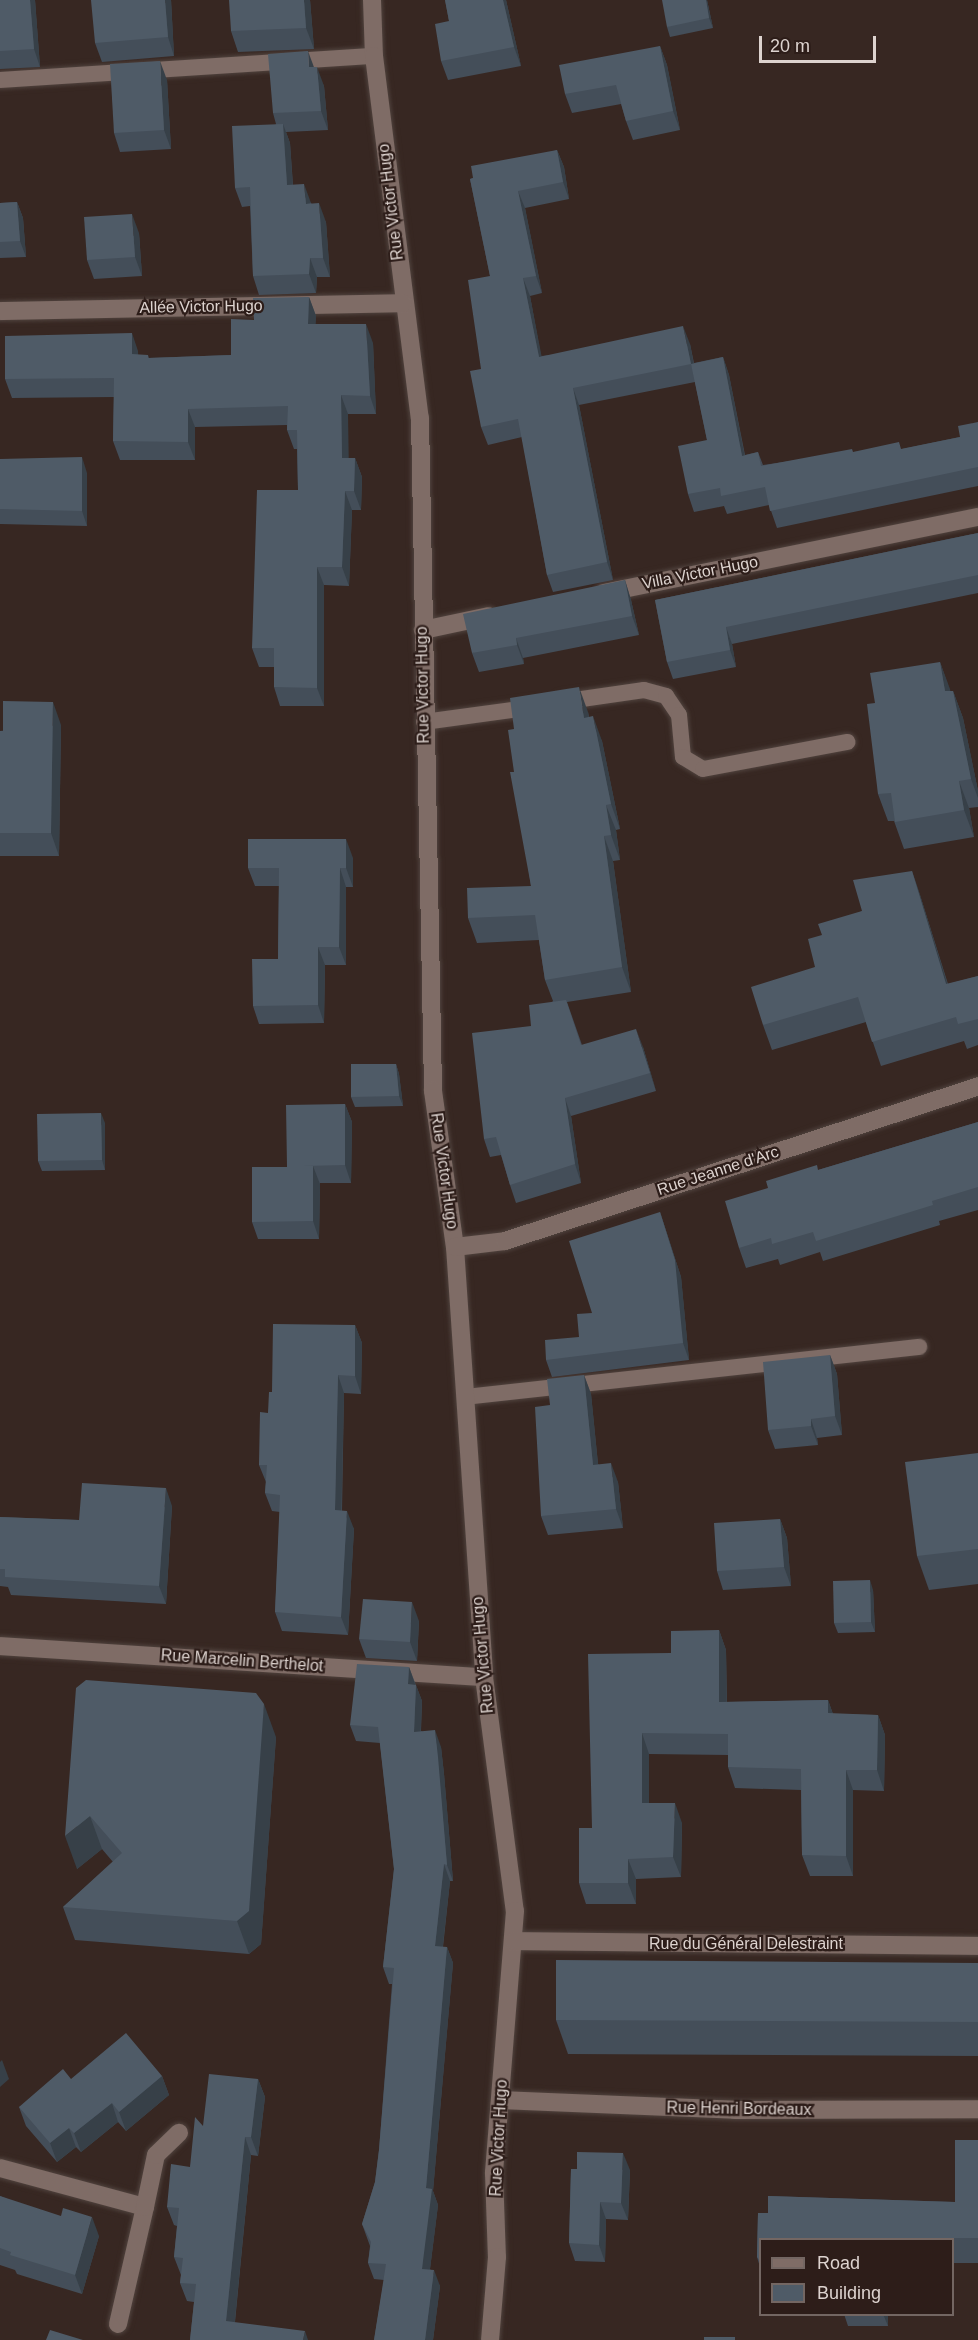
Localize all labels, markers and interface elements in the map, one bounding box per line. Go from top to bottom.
scale bar [762,24,879,62]
text: 20 m [770,36,810,56]
street label: Rue Victor Hugo [374,143,408,261]
street label: Allée Victor Hugo [139,296,263,318]
street label: Villa Victor Hugo [640,552,760,594]
street label: Rue Victor Hugo [412,626,434,744]
street label: Rue Victor Hugo [426,1112,462,1230]
street label: Rue Jeanne d'Arc [655,1142,781,1200]
street label: Rue Victor Hugo [468,1596,498,1714]
street label: Rue Marcelin Berthelot [160,1646,324,1676]
street label: Rue du Général Delestraint [649,1934,843,1954]
street label: Rue Victor Hugo [486,2079,512,2197]
street label: Rue Henri Bordeaux [666,2098,812,2120]
legend [759,2238,954,2316]
text: Road [817,2253,860,2273]
text: Building [817,2283,881,2303]

